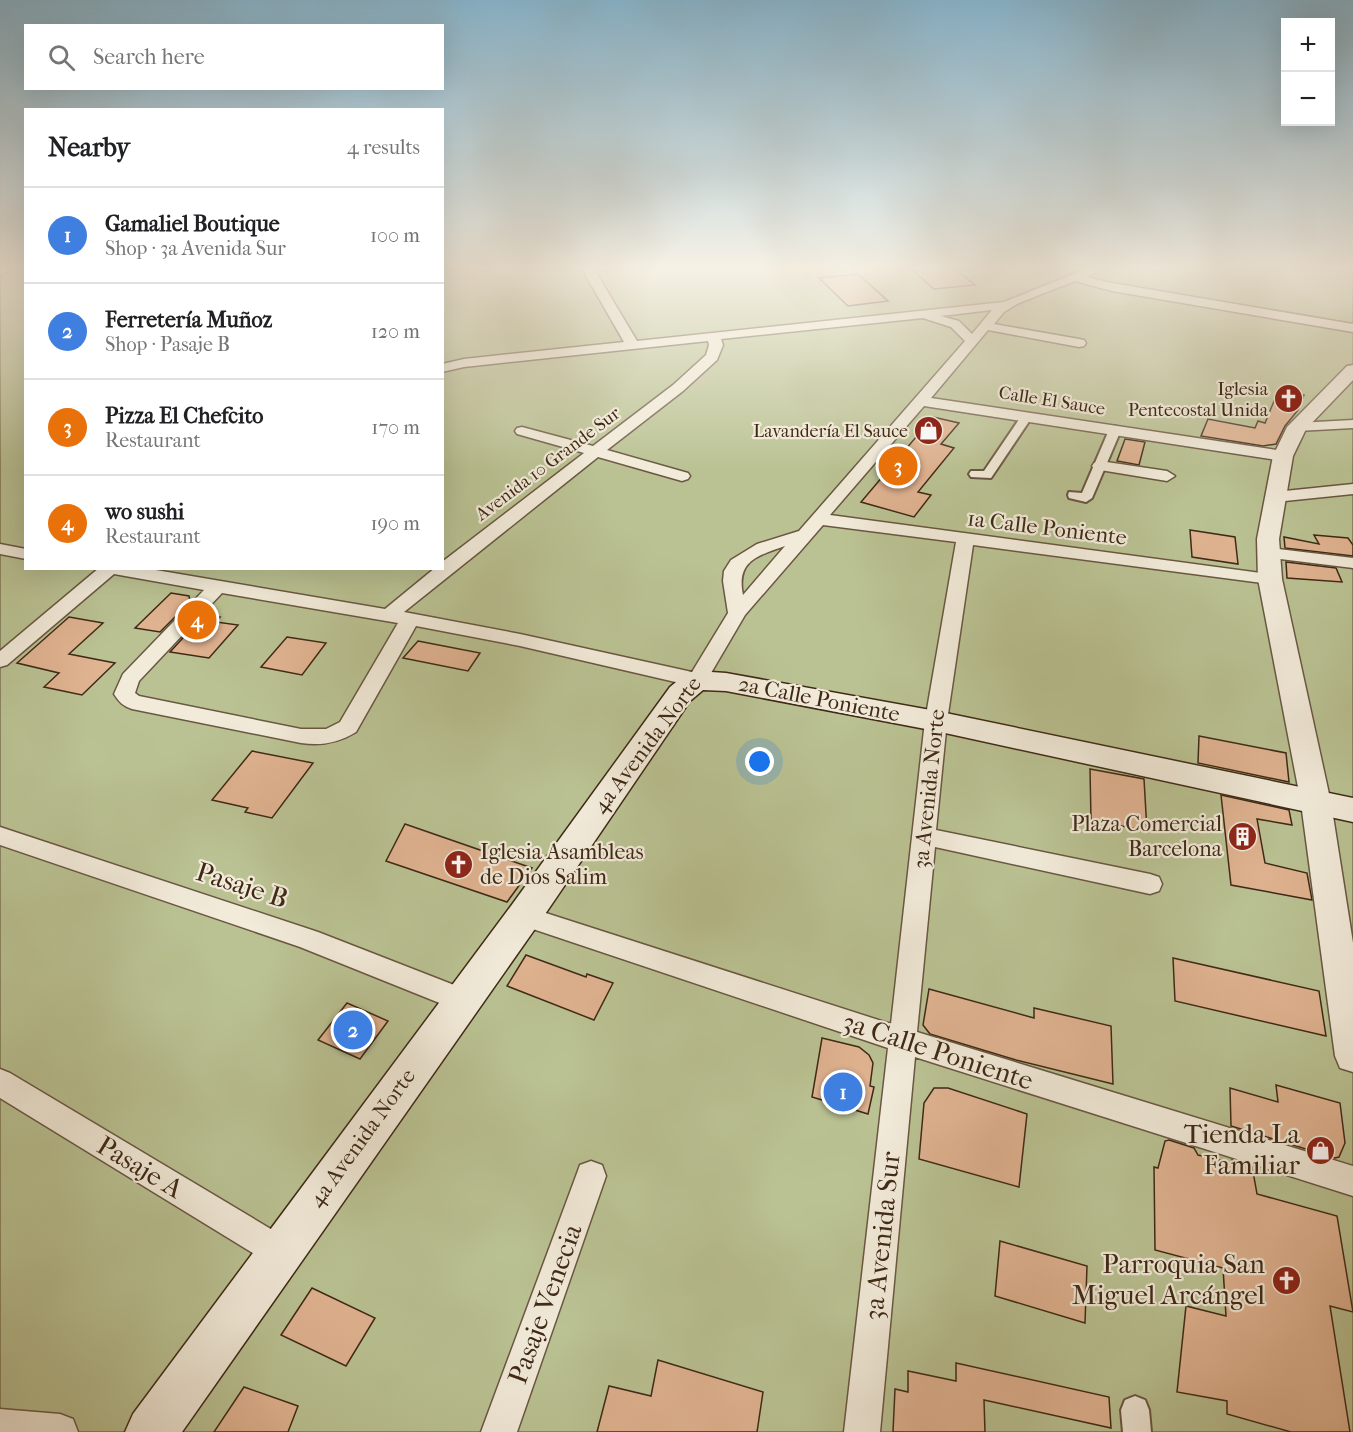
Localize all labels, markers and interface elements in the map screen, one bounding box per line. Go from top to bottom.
map controls [1281,18,1335,126]
button: + [1281,18,1335,72]
search box [24,24,444,90]
icon: search [45,41,78,74]
text: Search here [93,44,205,70]
button: − [1281,72,1335,126]
text: Nearby [48,132,130,163]
text: 4 results [347,136,420,159]
text: Gamaliel Boutique [105,211,280,237]
text: 1 [64,224,71,247]
text: 100 m [370,224,420,247]
text: Shop · 3a Avenida Sur [105,237,286,260]
text: Ferretería Muñoz [105,307,272,333]
text: 2 [62,320,73,343]
text: 120 m [371,320,420,343]
text: Shop · Pasaje B [105,333,230,356]
place label: Iglesia Pentecostal Unida [1128,379,1269,421]
street label: Calle El Sauce [997,382,1107,420]
church icon: Iglesia Pentecostal Unida [1273,383,1305,415]
text: Pizza El Chefcito [105,403,263,429]
street label: Avenida 10 Grande Sur [471,403,625,526]
shop icon: Lavandería El Sauce [913,415,945,447]
text: 3 [63,416,72,439]
text: 170 m [371,416,420,439]
place label: Lavandería El Sauce [753,421,908,442]
text: Restaurant [105,429,201,452]
pin: 3 [878,444,918,488]
text: wo sushi [105,499,184,525]
street label: 1a Calle Poniente [966,505,1128,551]
text: 4 [62,512,73,535]
text: 190 m [370,512,420,535]
text: Restaurant [105,525,201,548]
pin: 4 [178,598,216,642]
street label: 4a Avenida Norte [587,671,707,819]
street label: 2a Calle Poniente [736,671,902,727]
street label: 3a Avenida Norte [908,708,950,870]
your location [745,747,774,776]
place label: Plaza Comercial Barcelona [1071,811,1223,862]
building icon: Plaza Comercial Barcelona [1227,821,1259,853]
place label: Iglesia Asambleas de Dios Salim [480,839,644,890]
church icon: Iglesia Asambleas de Dios Salim [443,849,475,881]
street label: Pasaje B [192,855,292,915]
street label: 3a Calle Poniente [839,1005,1037,1097]
pin: 2 [334,1008,372,1052]
street label: 4a Avenida Norte [303,1064,421,1212]
pin: 1 [824,1070,862,1114]
place label: Tienda La Familiar [1184,1118,1301,1181]
street label: Pasaje A [91,1129,189,1205]
shop icon: Tienda La Familiar [1305,1134,1337,1166]
street label: 3a Avenida Sur [857,1149,907,1322]
street label: Pasaje Venecia [501,1219,589,1388]
place label: Parroquia San Miguel Arcángel [1072,1248,1266,1311]
church icon: Parroquia San Miguel Arcángel [1270,1264,1302,1296]

